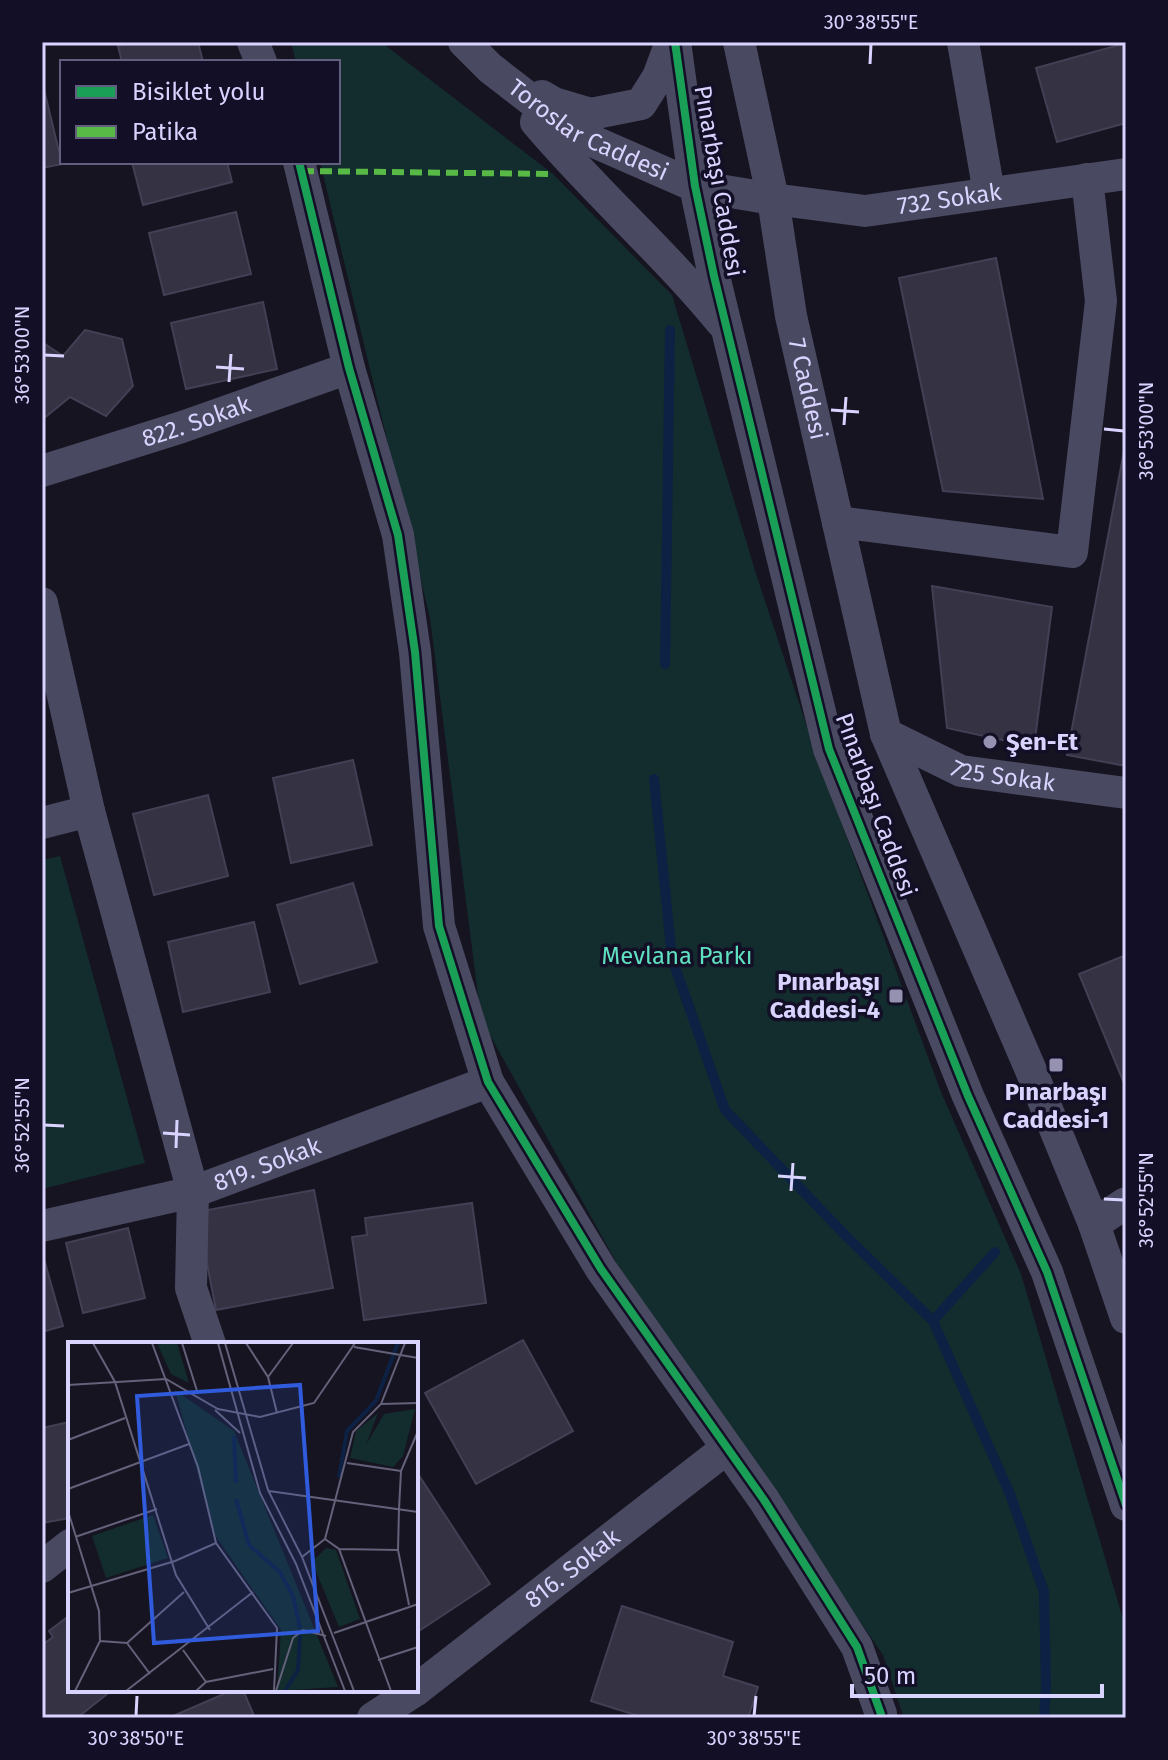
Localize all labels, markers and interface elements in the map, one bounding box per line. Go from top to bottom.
text: 30°38'55"E [824,10,918,34]
legend [60,60,340,164]
street label: Toroslar Caddesi [503,73,672,186]
text: Bisiklet yolu [132,78,265,106]
street label: Pınarbaşı Caddesi [688,83,750,279]
text: Patika [132,118,198,146]
street label: 732 Sokak [895,178,1004,220]
text: 36°53'00"N [10,306,34,404]
street label: 7 Caddesi [783,336,833,442]
text: 36°53'00"N [1134,382,1158,480]
street label: 822. Sokak [138,390,255,453]
street label: Pınarbaşı Caddesi [830,709,922,901]
place label: Şen-Et [1006,728,1079,758]
marker: Şen-Et [981,733,999,751]
street label: 725 Sokak [946,754,1058,798]
park label: Mevlana Parkı [602,942,752,970]
place label: Pınarbaşı Caddesi-4 [770,968,880,1024]
marker: Pınarbaşı Caddesi-4 [887,987,905,1005]
marker: Pınarbaşı Caddesi-1 [1047,1056,1065,1074]
text: 36°52'55"N [10,1077,34,1173]
place label: Pınarbaşı Caddesi-1 [1003,1078,1109,1134]
street label: 819. Sokak [210,1131,325,1197]
text: 36°52'55"N [1134,1152,1158,1248]
inset map [68,1342,418,1692]
street label: 816. Sokak [519,1522,626,1614]
scale bar [852,1648,1102,1698]
text: 50 m [864,1662,916,1690]
text: 30°38'50"E [88,1726,184,1750]
text: 30°38'55"E [707,1726,801,1750]

